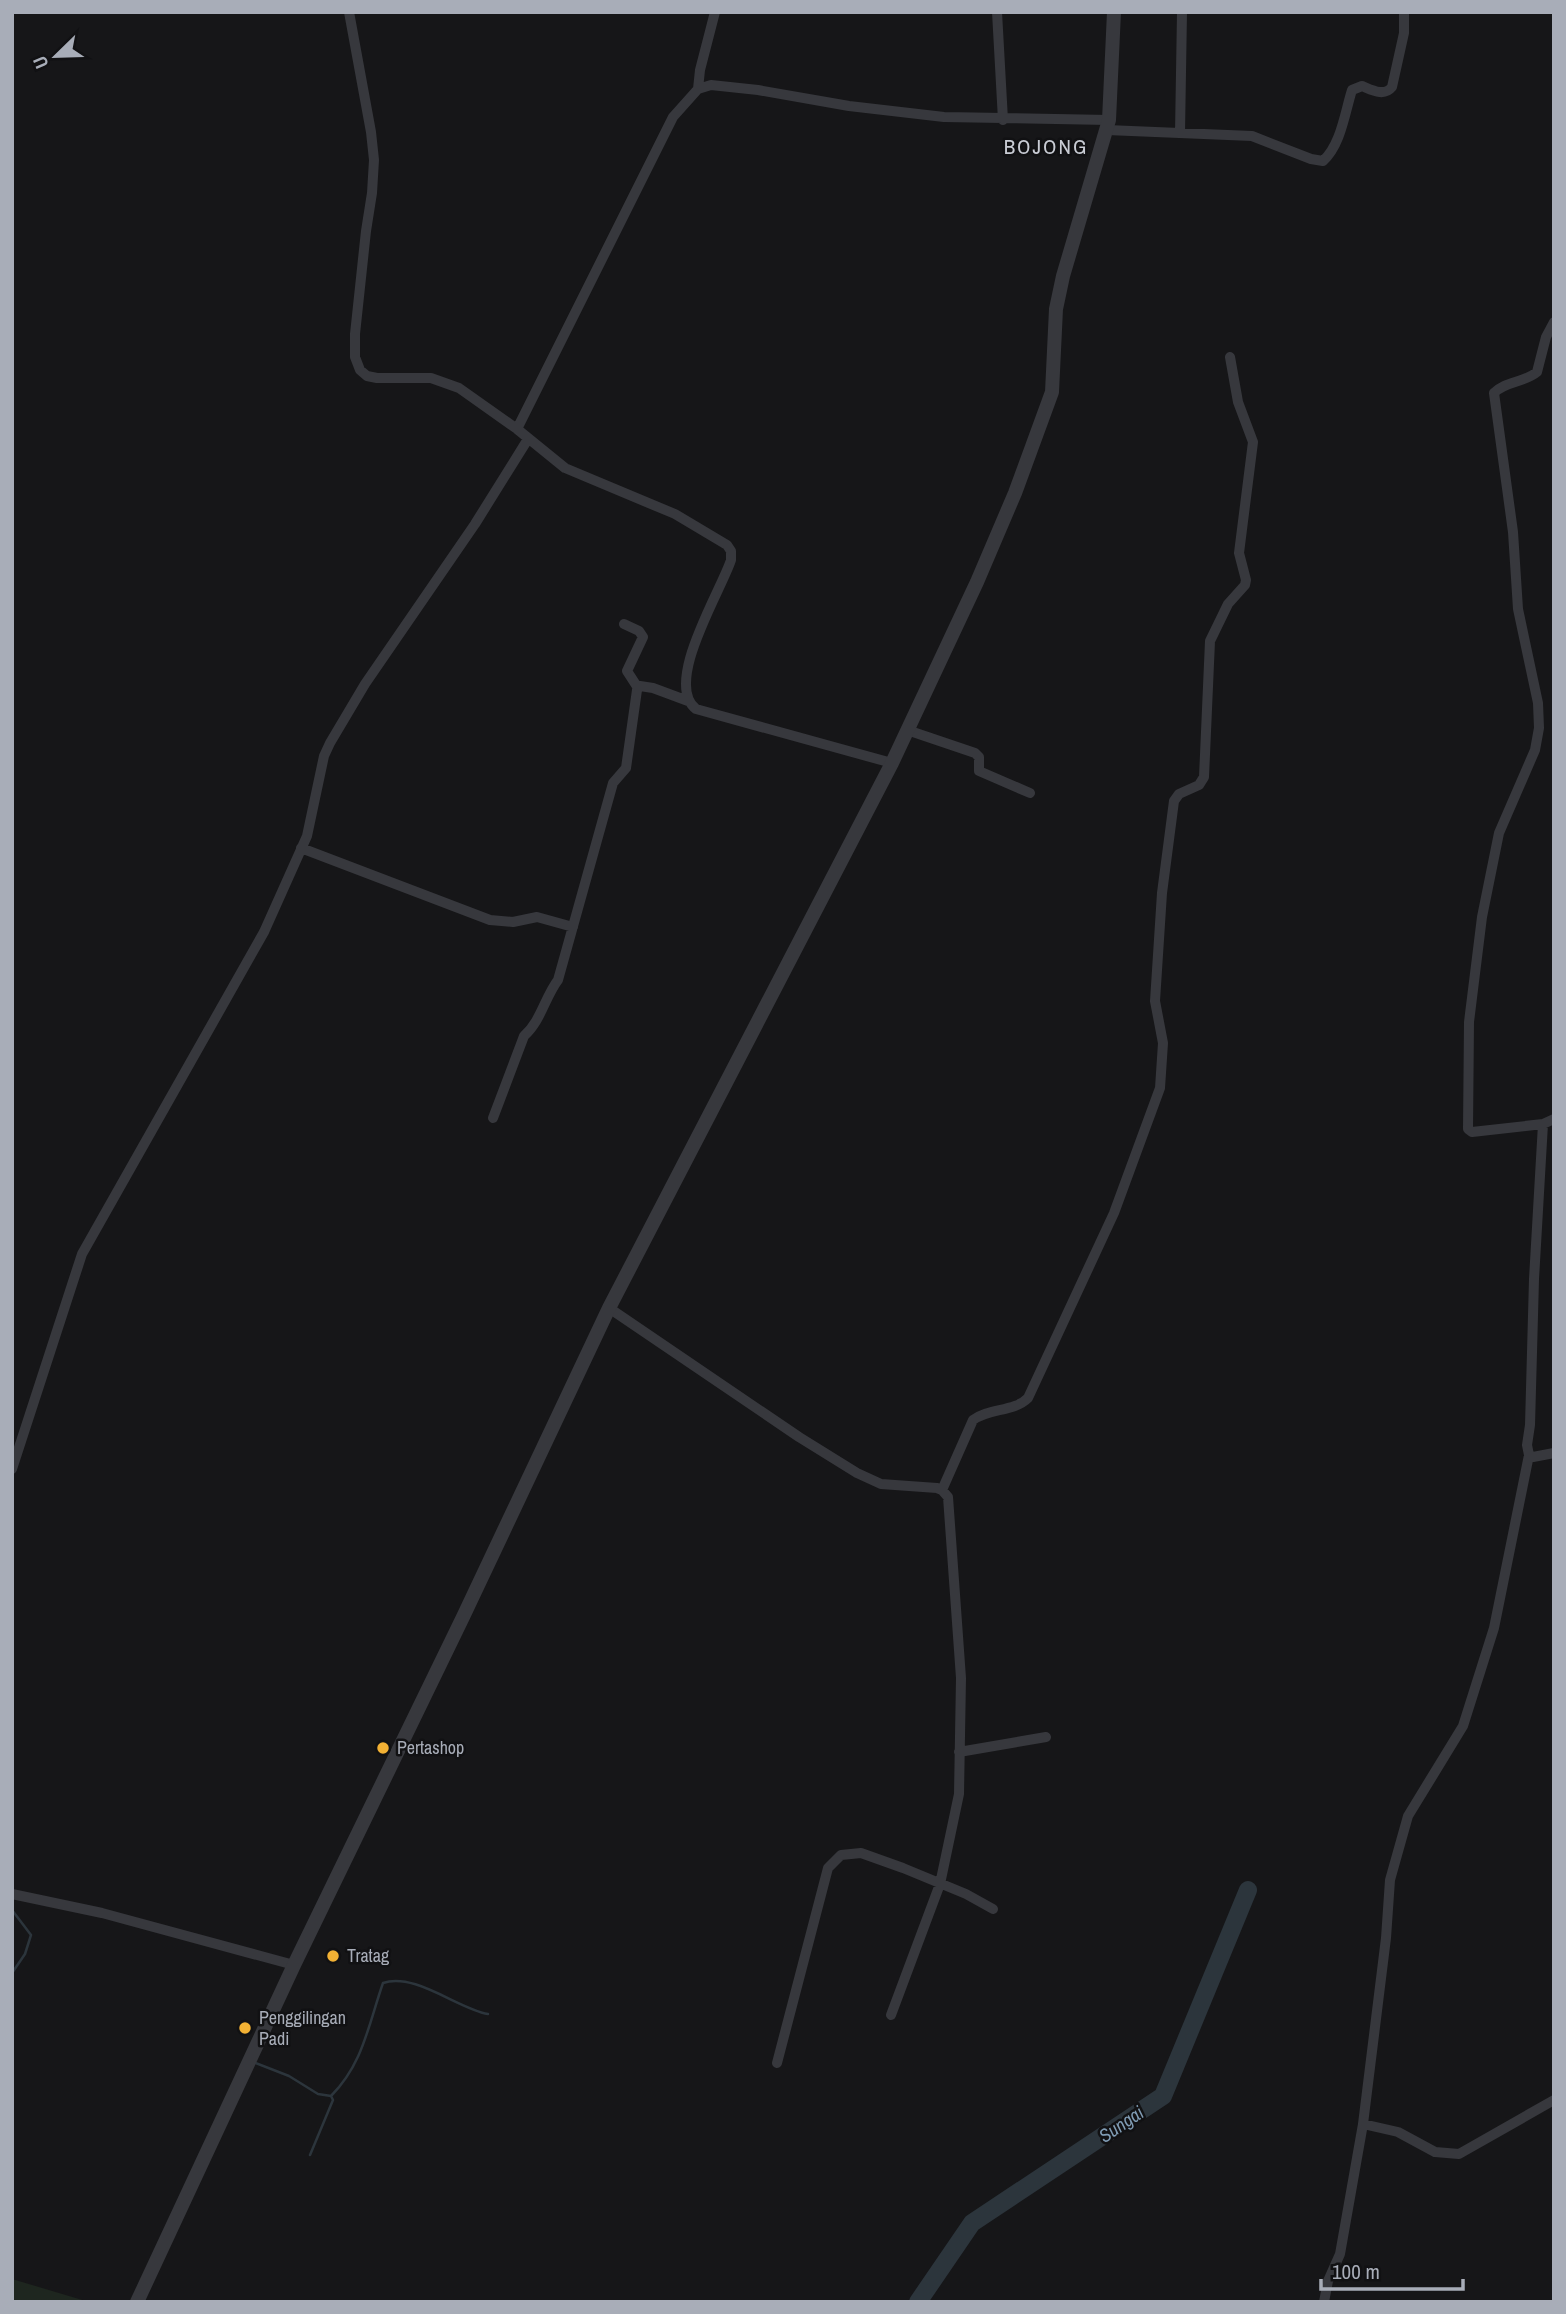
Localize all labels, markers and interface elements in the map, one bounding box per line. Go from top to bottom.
north arrow [21,21,91,91]
text: U [26,52,55,73]
district label: BOJONG [1004,132,1088,161]
place label: Pertashop [397,1735,464,1760]
marker: Pertashop [375,1740,391,1756]
place label: Tratag [347,1943,390,1968]
marker: Tratag [325,1948,341,1964]
place label: Penggilingan Padi [259,2005,346,2051]
marker: Penggilingan Padi [237,2020,253,2036]
water label: Sungai [1093,2099,1149,2149]
scale bar [1321,2248,1463,2292]
text: 100 m [1332,2257,1380,2286]

